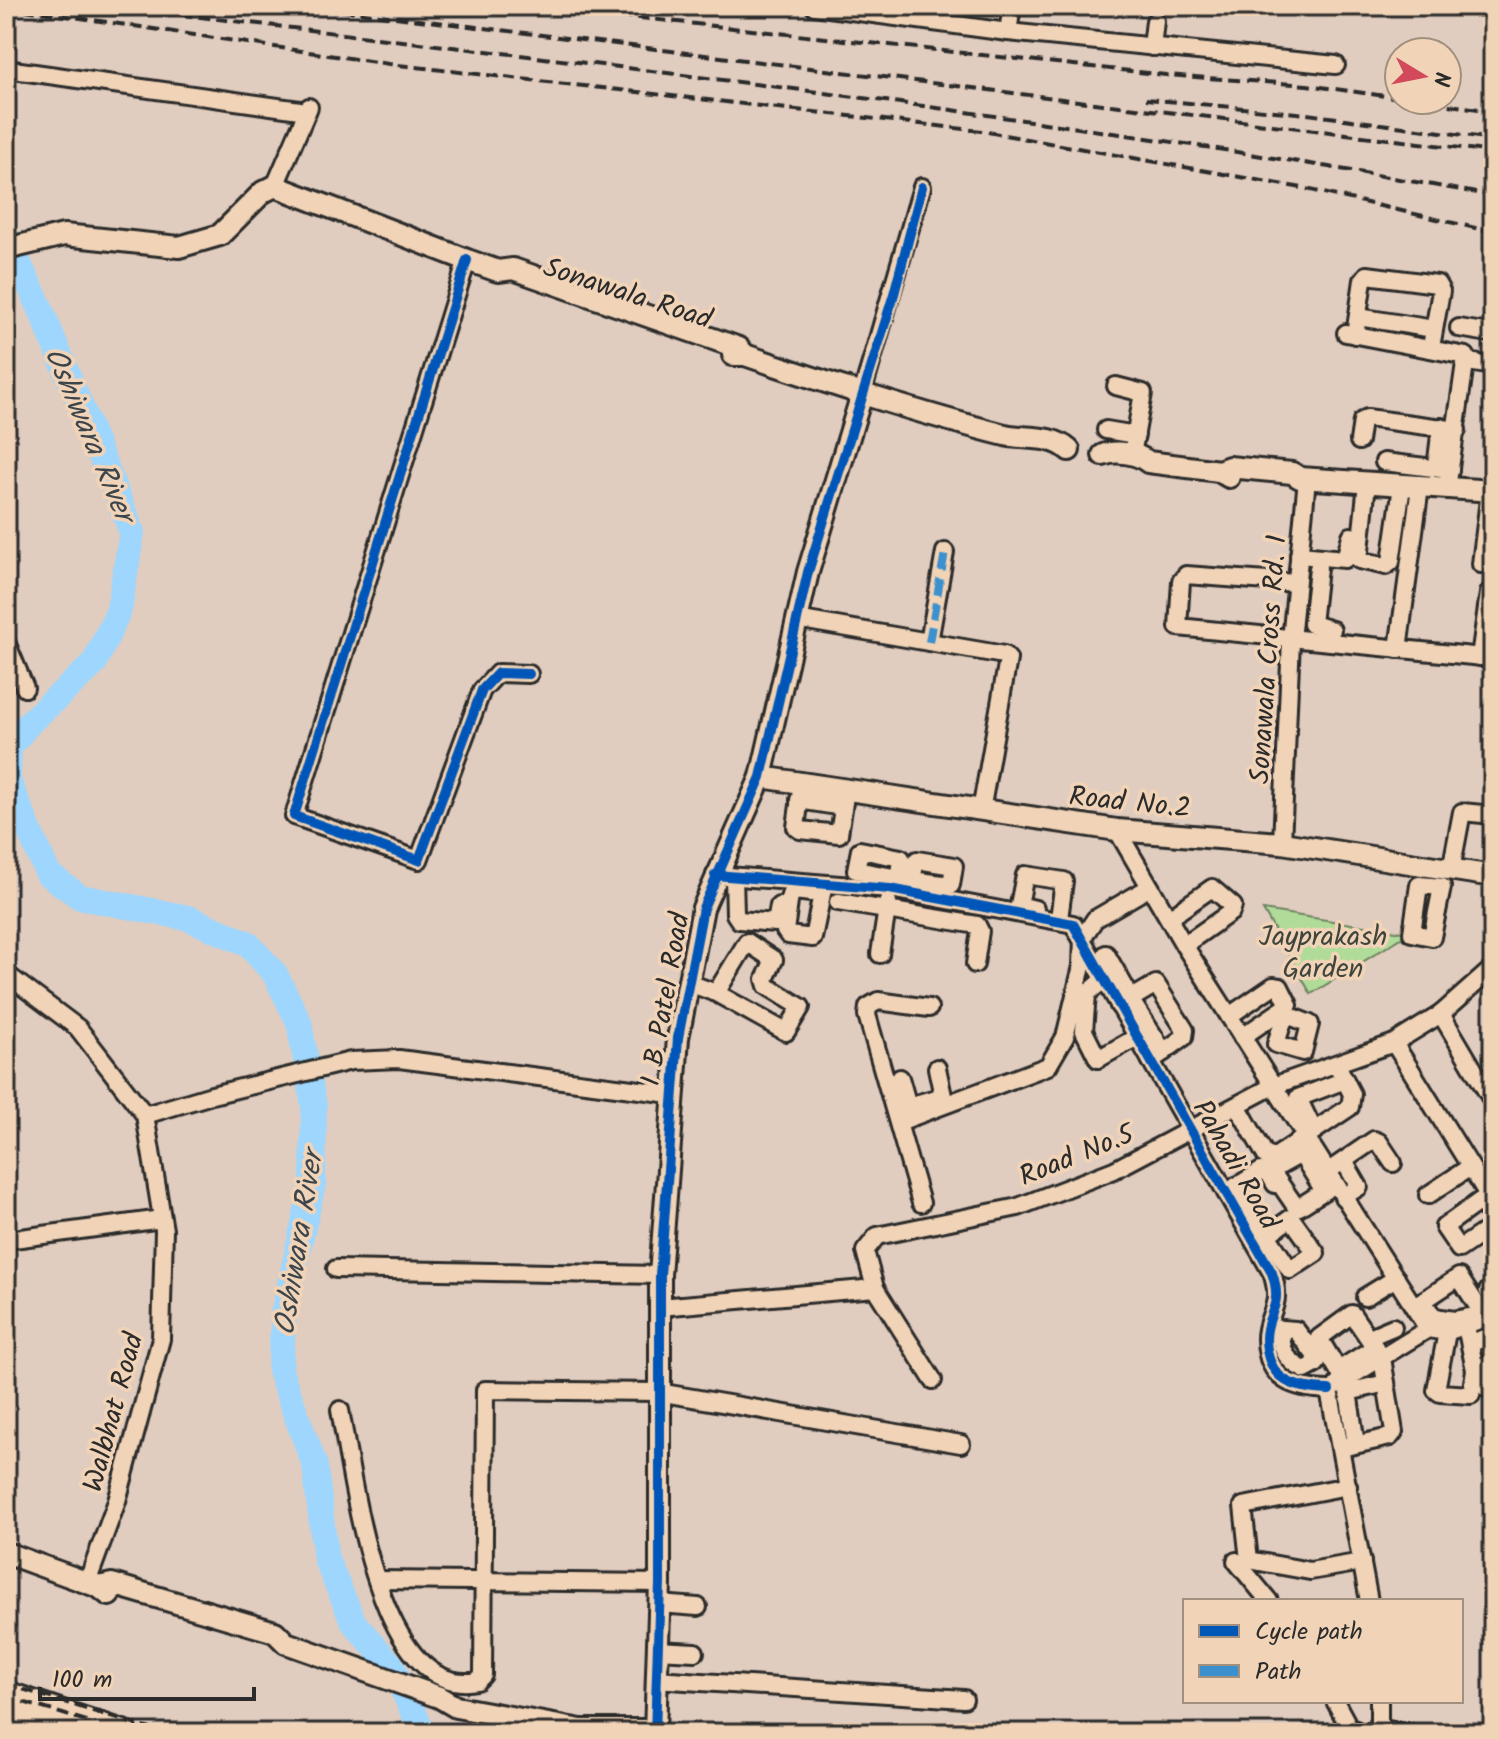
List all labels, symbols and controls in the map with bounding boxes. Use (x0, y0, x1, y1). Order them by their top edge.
north arrow (1383, 36, 1463, 116)
text: N (1422, 69, 1459, 89)
street label: Sonawala Road (537, 246, 718, 343)
water label: Oshiwara River (30, 340, 149, 535)
street label: Sonawala Cross Rd. 1 (1238, 533, 1301, 785)
street label: Road No.2 (1067, 775, 1193, 832)
street label: I B Patel Road (629, 908, 704, 1090)
park label: Jayprakash Garden (1259, 915, 1387, 992)
street label: Pahadi Road (1179, 1091, 1291, 1240)
street label: Road No.5 (1013, 1112, 1143, 1200)
water label: Oshiwara River (262, 1142, 339, 1339)
street label: Walbhat Road (72, 1327, 157, 1497)
legend (1183, 1599, 1463, 1703)
text: Cycle path (1255, 1613, 1363, 1652)
scale bar (40, 1651, 254, 1701)
text: Path (1255, 1653, 1301, 1692)
text: 100 m (52, 1661, 112, 1700)

